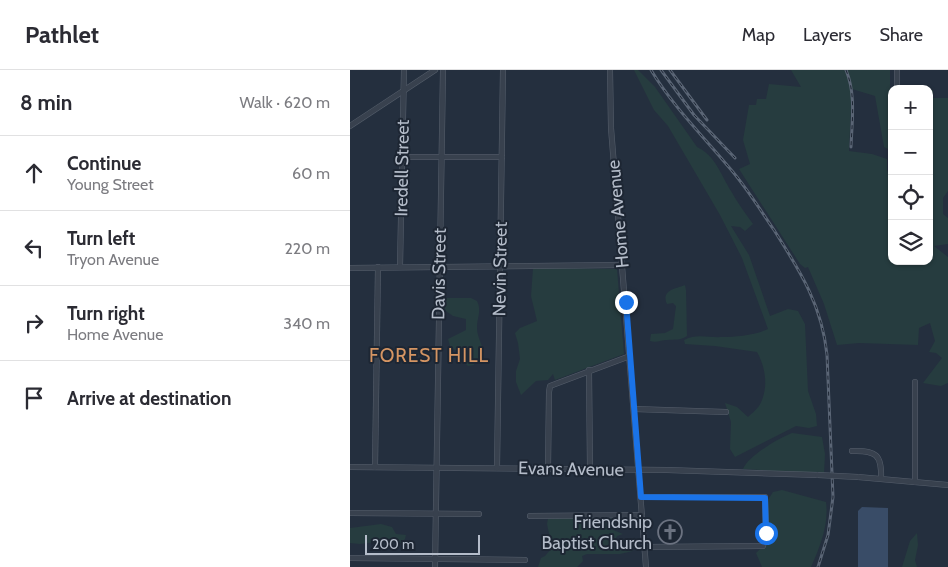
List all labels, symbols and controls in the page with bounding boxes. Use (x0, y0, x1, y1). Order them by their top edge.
text: Pathlet (25, 20, 99, 49)
text: Map (742, 24, 775, 46)
text: Layers (803, 24, 852, 46)
text: Share (880, 24, 923, 46)
map controls (888, 85, 933, 265)
button: + (888, 85, 933, 130)
text: 8 min (20, 90, 72, 115)
text: Walk · 620 m (240, 93, 330, 112)
street label: Iredell Street (390, 119, 414, 217)
button: − (888, 130, 933, 175)
text: Continue (67, 152, 141, 175)
icon: ahead (20, 159, 48, 187)
street label: Home Avenue (602, 159, 634, 269)
text: 60 m (292, 164, 330, 183)
text: Young Street (67, 175, 154, 194)
button: locate (888, 175, 933, 220)
button: layers (888, 220, 933, 265)
street label: Nevin Street (488, 222, 512, 316)
text: Turn left (67, 227, 135, 250)
street label: Davis Street (427, 228, 451, 320)
icon: left (20, 234, 48, 262)
text: 220 m (284, 239, 330, 258)
text: Tryon Avenue (67, 250, 159, 269)
route end (615, 291, 638, 314)
text: Turn right (67, 302, 145, 325)
icon: right (20, 309, 48, 337)
text: 340 m (283, 314, 330, 333)
text: Home Avenue (67, 325, 163, 344)
district label: FOREST HILL (369, 344, 489, 367)
icon: arrive (20, 384, 48, 412)
text: Arrive at destination (67, 387, 231, 410)
street label: Evans Avenue (518, 457, 624, 481)
place label: Friendship Baptist Church (542, 511, 652, 554)
church icon: Friendship Baptist Church (657, 519, 683, 545)
route start (755, 522, 778, 545)
scale bar (365, 532, 480, 555)
text: 200 m (372, 535, 414, 553)

